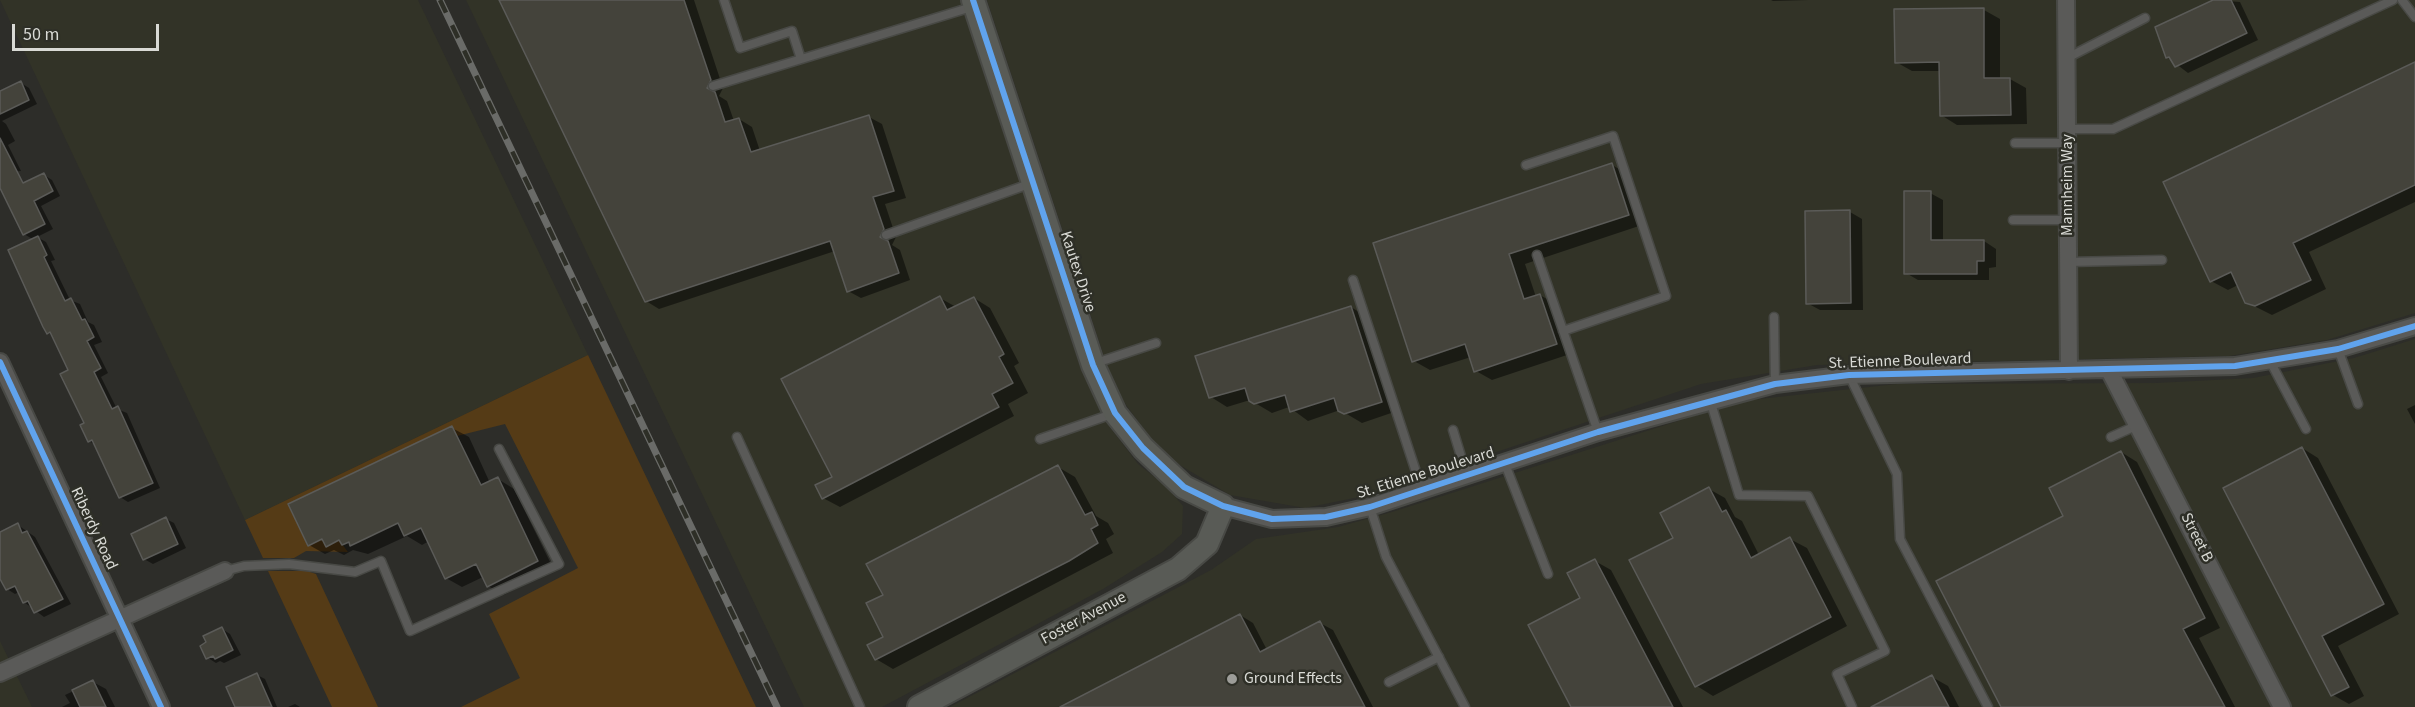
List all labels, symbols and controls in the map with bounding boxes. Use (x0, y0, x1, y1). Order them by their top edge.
scale bar (15, 12, 162, 50)
text: 50 m (23, 22, 59, 47)
street label: Mannheim Way (2058, 134, 2078, 236)
street label: Kautex Drive (1055, 229, 1099, 315)
street label: St. Etienne Boulevard (1828, 350, 1972, 374)
street label: St. Etienne Boulevard (1355, 444, 1497, 504)
street label: Riberdy Road (65, 485, 121, 573)
street label: Street B (2175, 510, 2217, 566)
street label: Foster Avenue (1038, 588, 1130, 650)
place label: Ground Effects (1244, 669, 1342, 689)
marker: Ground Effects (1225, 672, 1239, 686)

